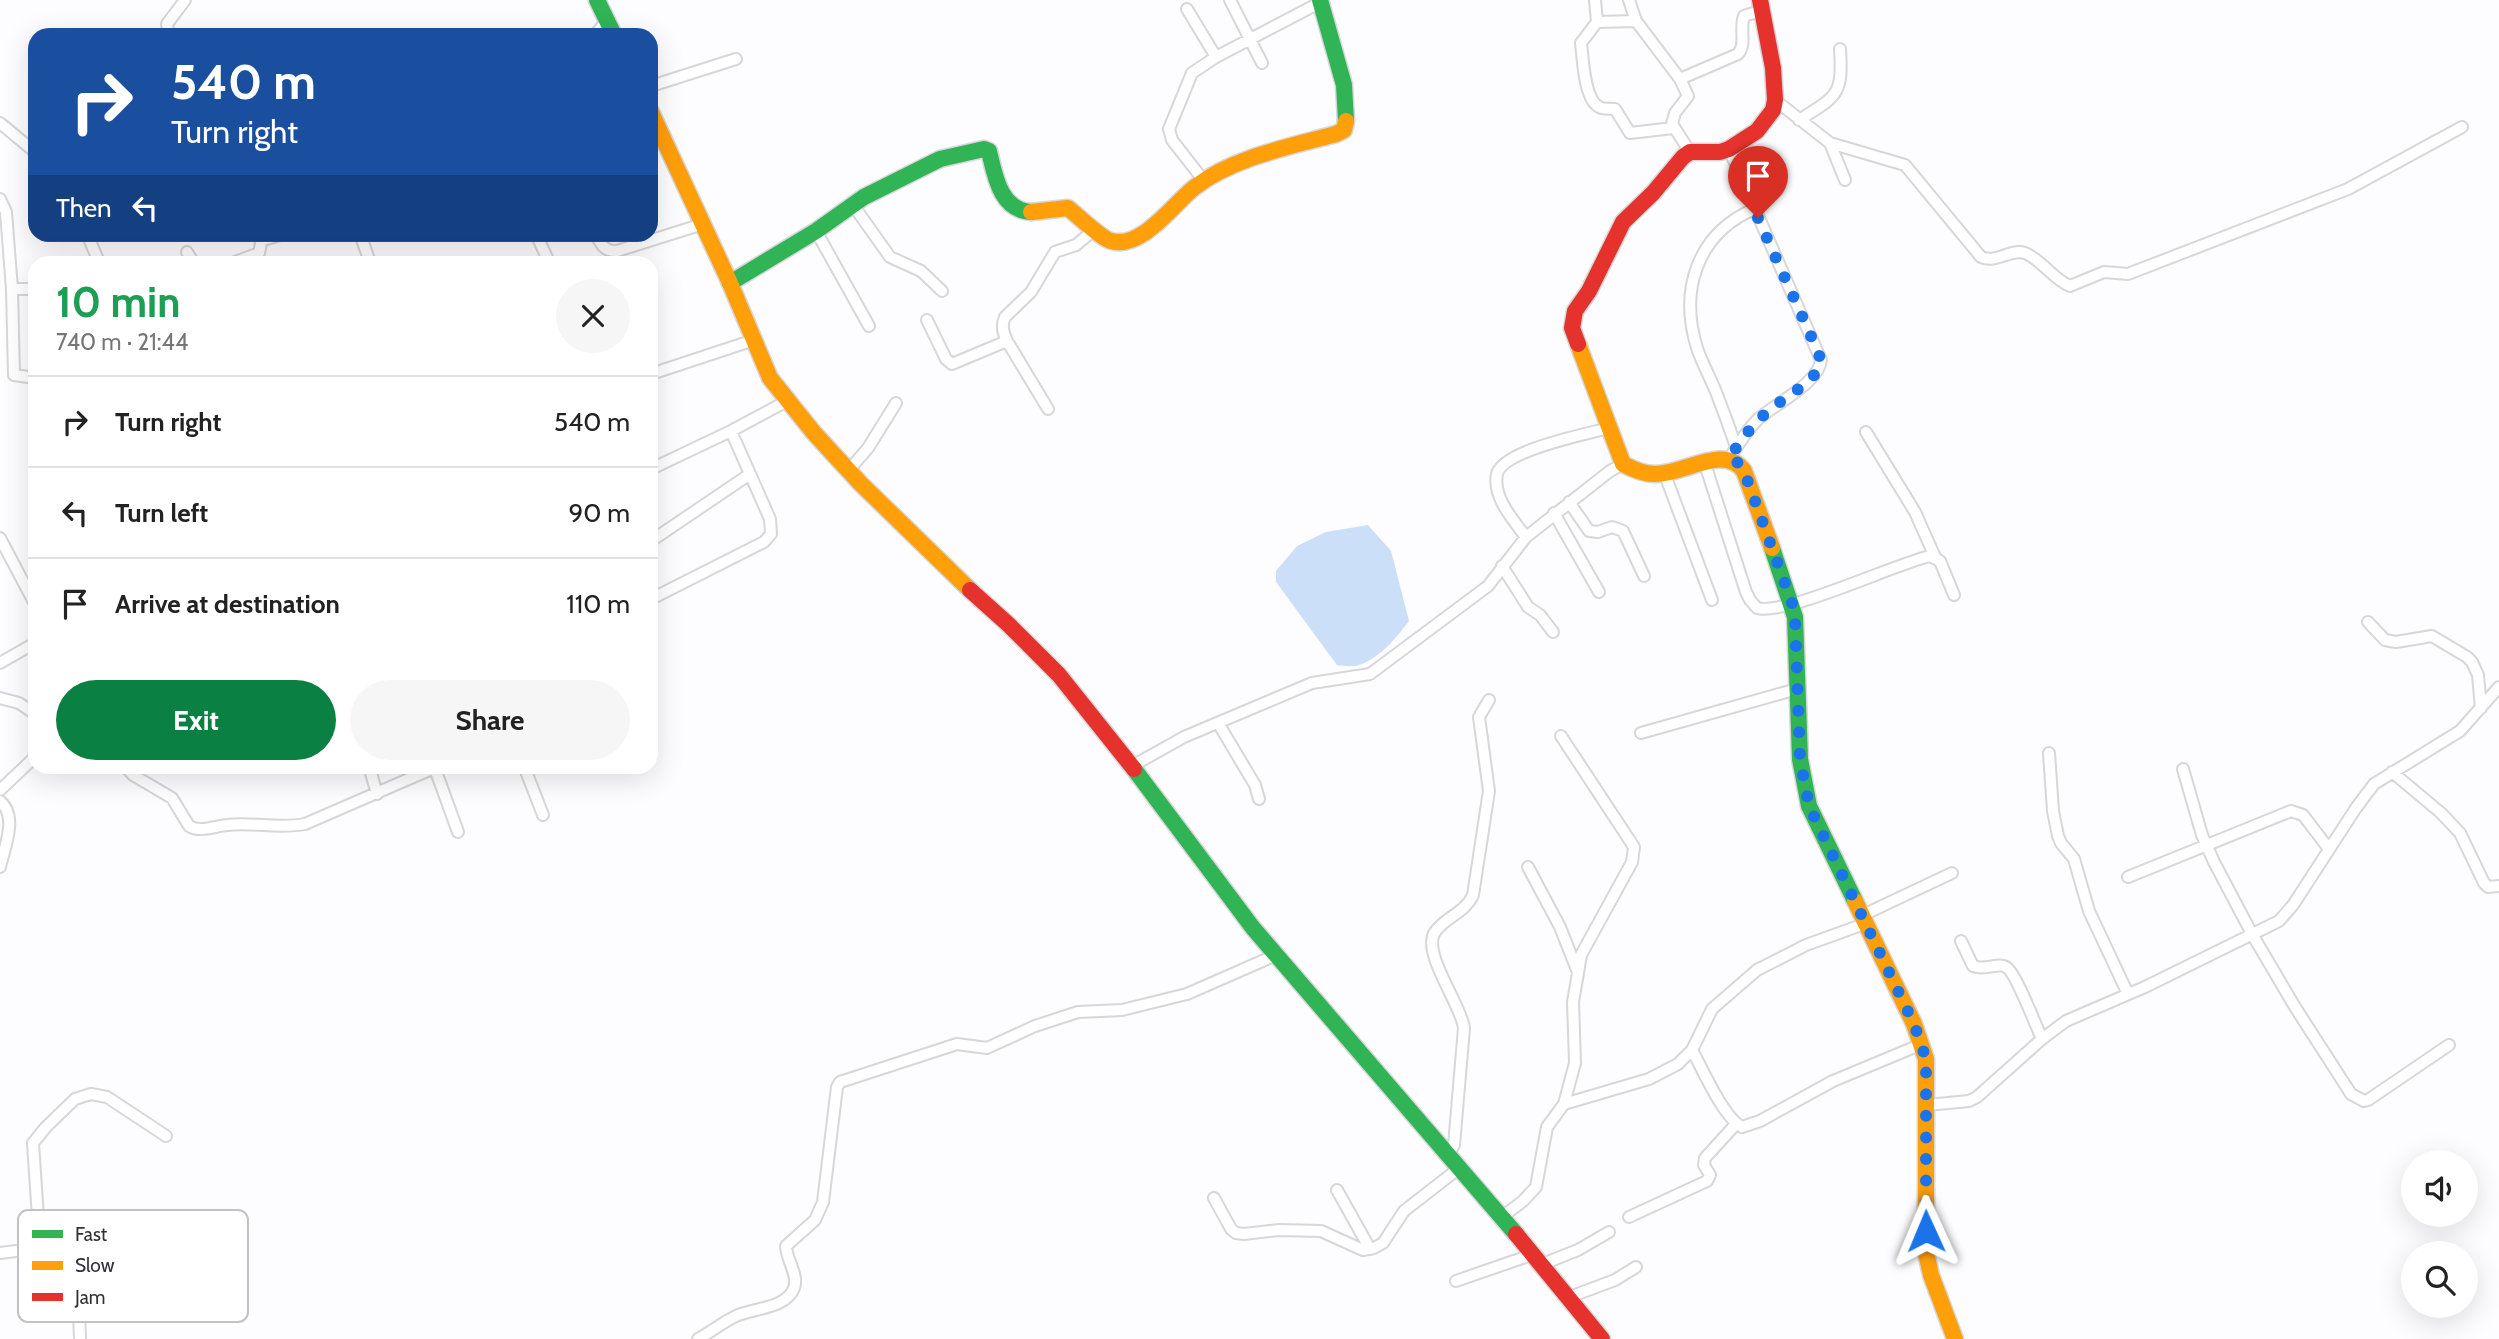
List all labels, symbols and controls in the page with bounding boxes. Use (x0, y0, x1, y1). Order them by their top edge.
text: 540 m (171, 52, 316, 111)
icon: right (56, 56, 147, 147)
text: Turn right (171, 112, 298, 151)
pin (1728, 146, 1788, 218)
icon: arrive (1739, 157, 1777, 195)
icon: left (126, 189, 164, 227)
text: Then (56, 192, 112, 224)
text: 10 min (56, 276, 180, 328)
button: close (556, 279, 630, 353)
text: 740 m · 21:44 (56, 328, 188, 356)
icon: right (56, 403, 94, 441)
text: Turn right (115, 406, 221, 438)
text: 540 m (554, 406, 630, 438)
icon: left (56, 494, 94, 532)
text: Turn left (115, 497, 208, 529)
text: 90 m (568, 497, 630, 529)
icon: arrive (56, 585, 94, 623)
text: Arrive at destination (115, 588, 340, 620)
text: 110 m (566, 588, 630, 620)
button: Exit (56, 680, 336, 760)
button: Share (350, 680, 630, 760)
map controls (2401, 1150, 2478, 1318)
button: sound (2401, 1150, 2478, 1227)
position arrow (1889, 1194, 1963, 1268)
legend (18, 1210, 248, 1322)
text: Fast (75, 1223, 108, 1246)
button: search (2401, 1241, 2478, 1318)
text: Slow (75, 1254, 115, 1277)
text: Jam (74, 1286, 105, 1309)

